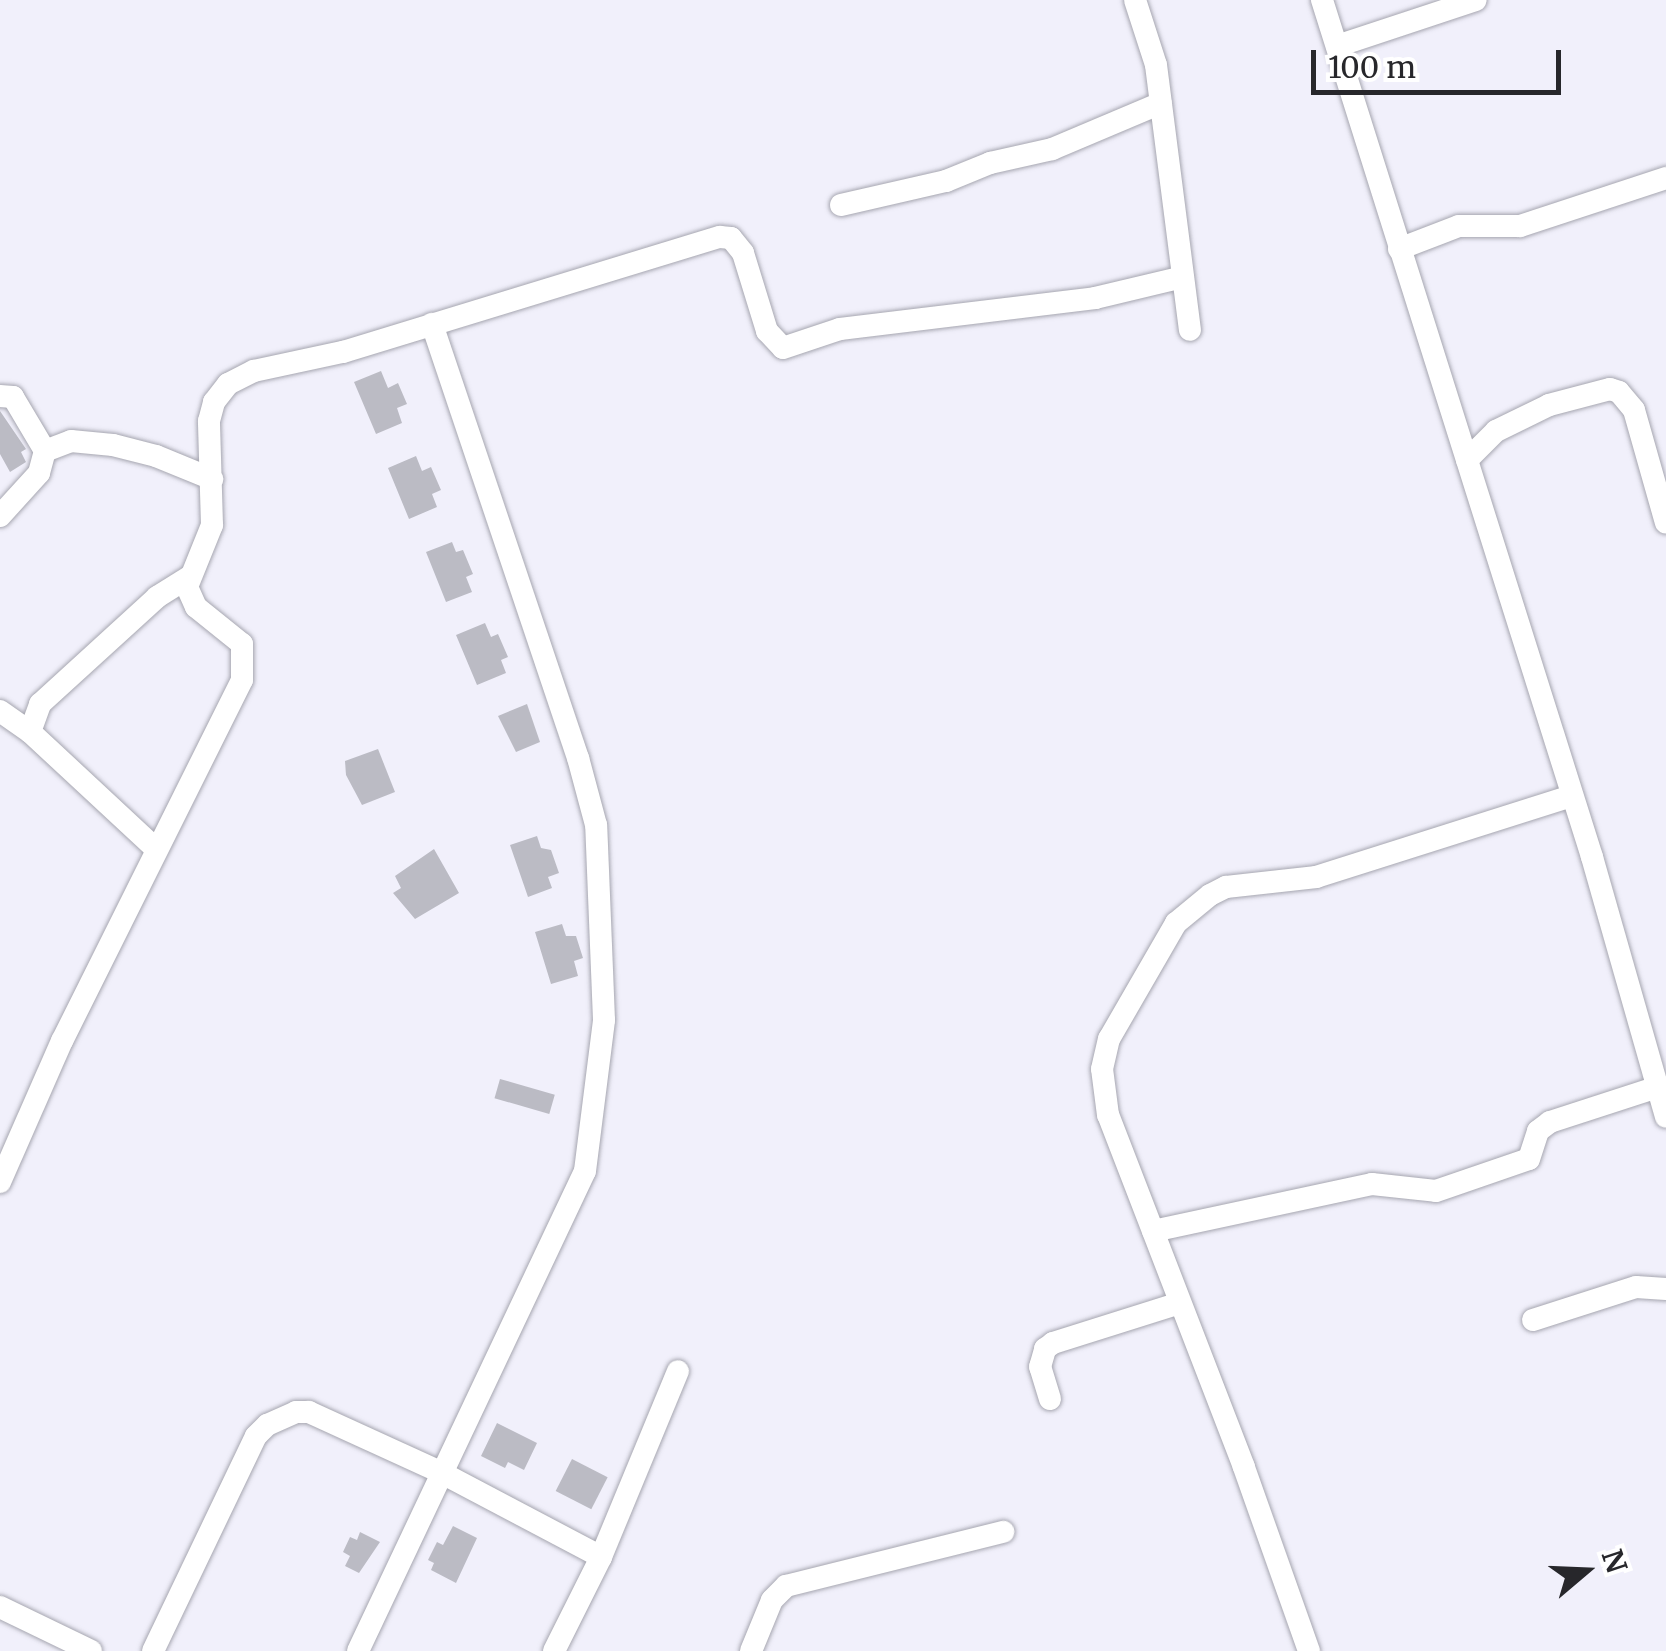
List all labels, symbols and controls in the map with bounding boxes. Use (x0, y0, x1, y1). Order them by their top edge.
scale bar (1316, 30, 1566, 92)
text: 100 m (1328, 48, 1416, 86)
north arrow (1536, 1521, 1636, 1621)
text: N (1594, 1545, 1635, 1578)

